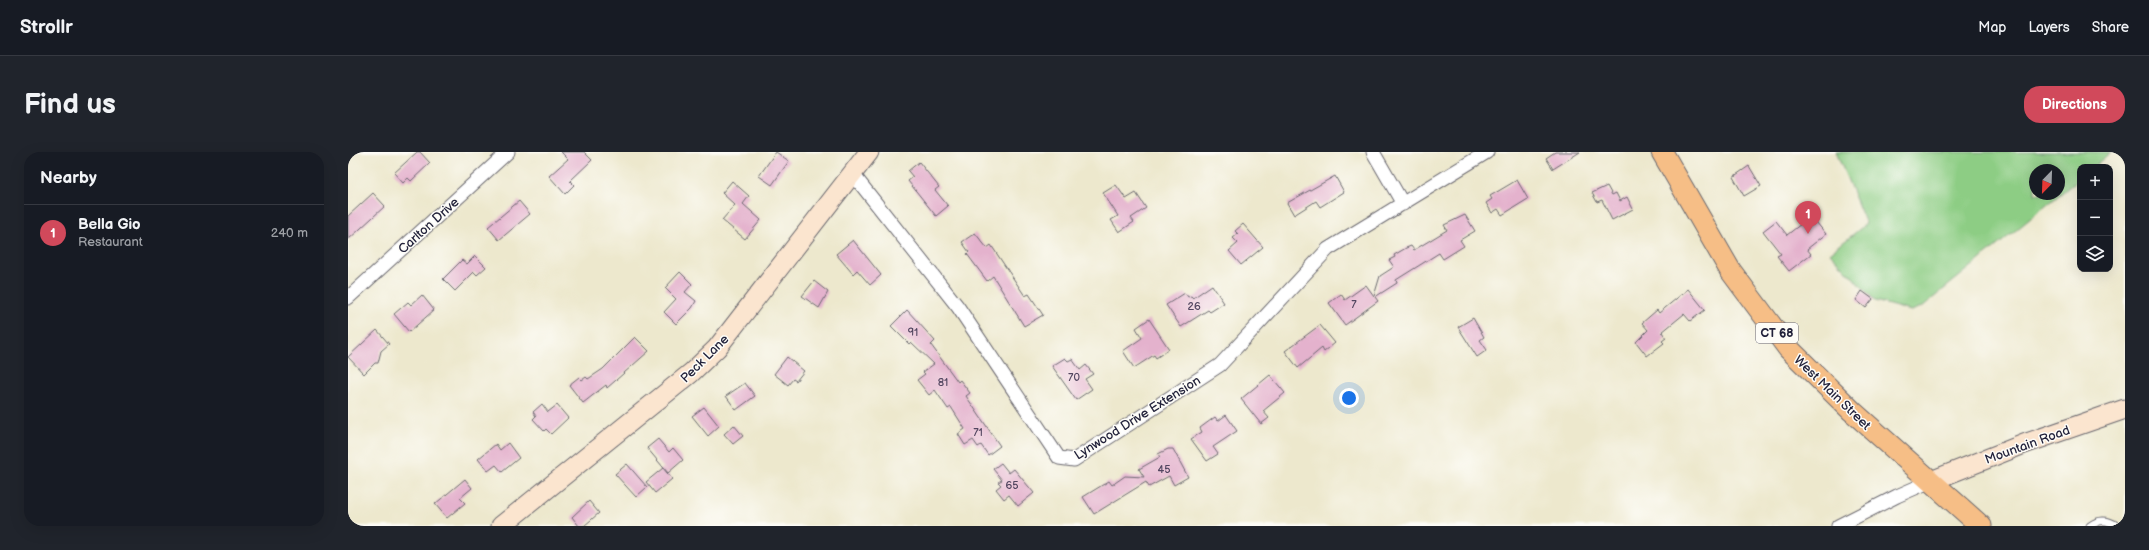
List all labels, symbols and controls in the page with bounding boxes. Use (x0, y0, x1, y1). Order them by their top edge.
text: Strollr (20, 16, 73, 39)
text: Map (1978, 19, 2006, 36)
text: Layers (2028, 19, 2070, 36)
text: Share (2092, 19, 2129, 36)
button: Directions (2024, 86, 2125, 123)
text: Find us (24, 88, 116, 121)
north arrow (2029, 164, 2065, 200)
map controls (2077, 164, 2113, 272)
button: + (2077, 164, 2113, 200)
text: Nearby (40, 168, 97, 188)
street label: Carlton Drive (395, 194, 463, 257)
button: − (2077, 200, 2113, 236)
pin: 1 (1795, 201, 1821, 234)
text: Bella Gio (78, 215, 141, 234)
text: 1 (50, 225, 56, 241)
text: 240 m (271, 225, 308, 241)
text: Restaurant (78, 234, 143, 250)
button: layers (2077, 236, 2113, 272)
house number: 7 (1351, 298, 1357, 311)
house number: 26 (1187, 300, 1201, 313)
road number: CT 68 (1756, 323, 1798, 343)
house number: 91 (908, 326, 918, 339)
street label: Peck Lane (677, 331, 732, 386)
street label: West Main Street (1791, 352, 1874, 433)
house number: 70 (1068, 371, 1080, 384)
street label: Lynwood Drive Extension (1071, 372, 1204, 463)
house number: 81 (938, 376, 948, 389)
your location (1339, 388, 1359, 408)
street label: Mountain Road (1983, 422, 2072, 468)
house number: 71 (973, 426, 983, 439)
house number: 45 (1157, 463, 1171, 476)
house number: 65 (1005, 479, 1019, 492)

